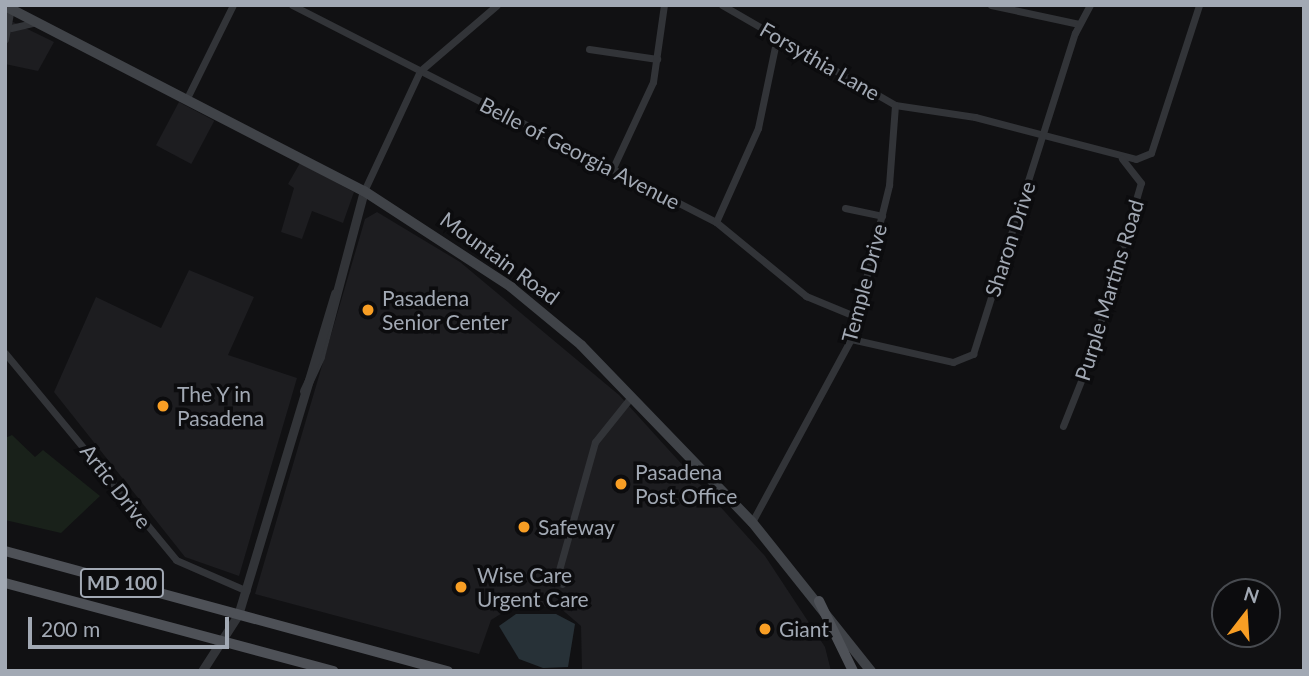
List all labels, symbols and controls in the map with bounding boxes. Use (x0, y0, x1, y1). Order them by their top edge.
street label: Forsythia Lane (756, 17, 884, 105)
street label: Belle of Georgia Avenue (475, 91, 685, 215)
street label: Sharon Drive (980, 178, 1040, 300)
street label: Purple Martins Road (1069, 196, 1149, 384)
street label: Mountain Road (436, 206, 564, 310)
street label: Temple Drive (836, 221, 892, 345)
place label: Pasadena Senior Center (382, 285, 509, 335)
marker: Pasadena Senior Center (360, 302, 376, 318)
place label: The Y in Pasadena (177, 381, 264, 431)
marker: The Y in Pasadena (155, 398, 171, 414)
street label: Artic Drive (75, 439, 157, 533)
place label: Pasadena Post Office (635, 459, 737, 509)
marker: Pasadena Post Office (613, 476, 629, 492)
place label: Safeway (538, 514, 615, 540)
marker: Safeway (516, 519, 532, 535)
place label: Wise Care Urgent Care (477, 562, 589, 612)
road number: MD 100 (78, 568, 166, 598)
marker: Wise Care Urgent Care (451, 577, 471, 597)
north arrow (1211, 578, 1281, 648)
text: N (1241, 581, 1262, 607)
scale bar (32, 602, 233, 646)
text: 200 m (41, 616, 100, 641)
place label: Giant (779, 616, 829, 642)
marker: Giant (757, 621, 773, 637)

